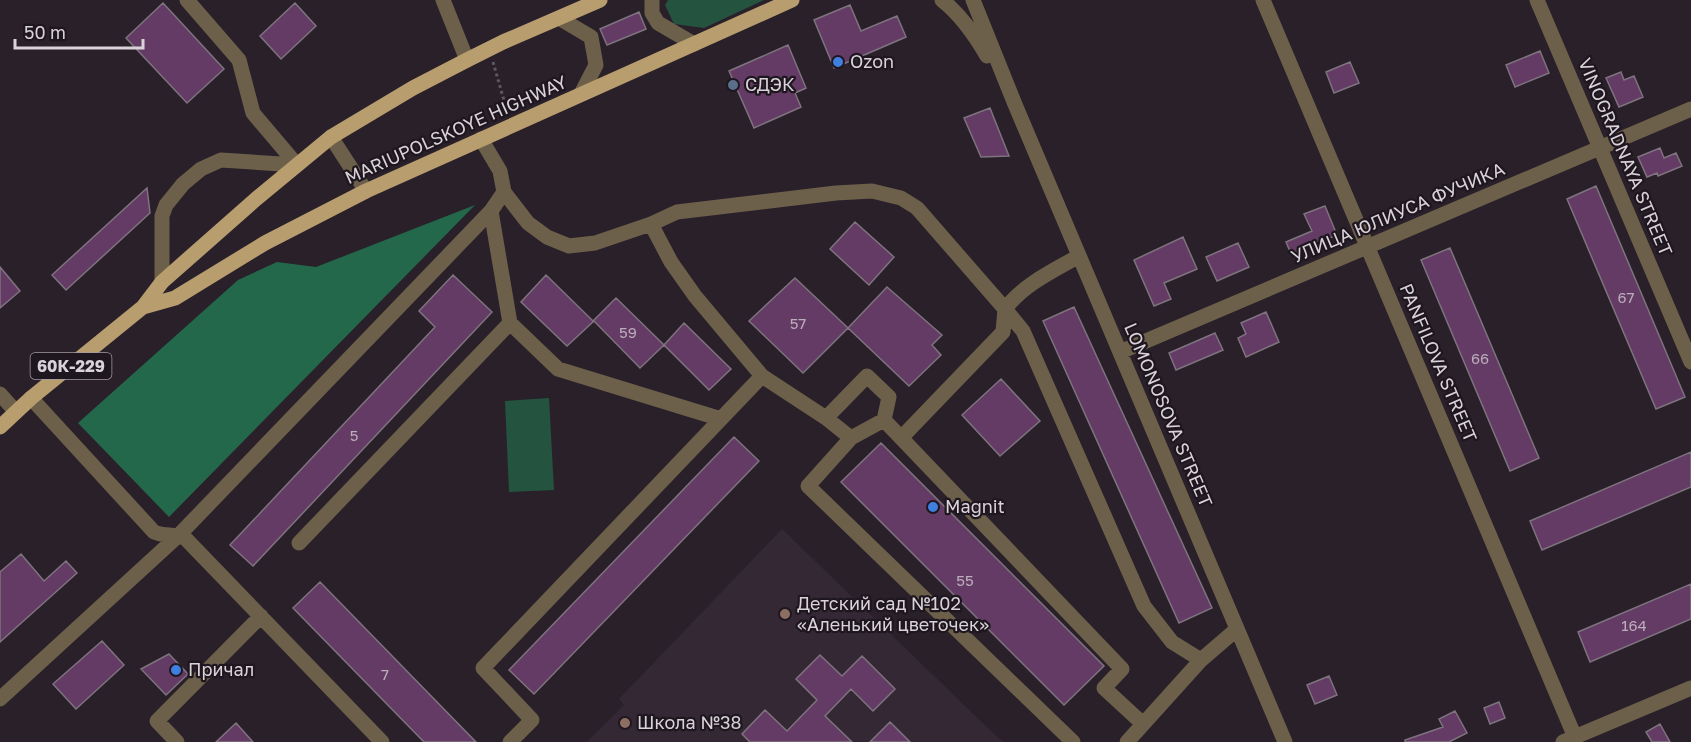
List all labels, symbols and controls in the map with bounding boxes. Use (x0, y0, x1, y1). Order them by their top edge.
scale bar (15, 12, 142, 50)
text: 50 m (24, 21, 66, 43)
place label: Ozon (850, 50, 894, 72)
street label: VINOGRADNAYA STREET (1574, 54, 1678, 259)
marker: Ozon (831, 55, 845, 69)
street label: MARIUPOLSKOYE HIGHWAY (341, 70, 570, 188)
place label: СДЭК (745, 73, 795, 95)
marker: СДЭК (726, 78, 740, 92)
street label: УЛИЦА ЮЛИУСА ФУЧИКА (1288, 157, 1508, 267)
street label: PANFILOVA STREET (1396, 280, 1482, 445)
house number: 67 (1617, 288, 1635, 306)
house number: 57 (790, 314, 806, 332)
street label: LOMONOSOVA STREET (1120, 319, 1218, 510)
house number: 59 (619, 323, 637, 341)
house number: 66 (1471, 349, 1489, 367)
road number: 60К-229 (31, 353, 112, 379)
house number: 5 (350, 426, 358, 444)
place label: Magnit (945, 495, 1005, 517)
marker: Magnit (926, 500, 940, 514)
house number: 55 (956, 571, 974, 589)
place label: Детский сад №102 «Аленький цветочек» (797, 592, 989, 635)
marker: Детский сад №102 «Аленький цветочек» (778, 607, 792, 621)
house number: 164 (1621, 616, 1647, 634)
place label: Причал (188, 658, 254, 680)
marker: Причал (169, 663, 183, 677)
house number: 7 (381, 665, 389, 683)
place label: Школа №38 (637, 711, 742, 733)
marker: Школа №38 (618, 716, 632, 730)

